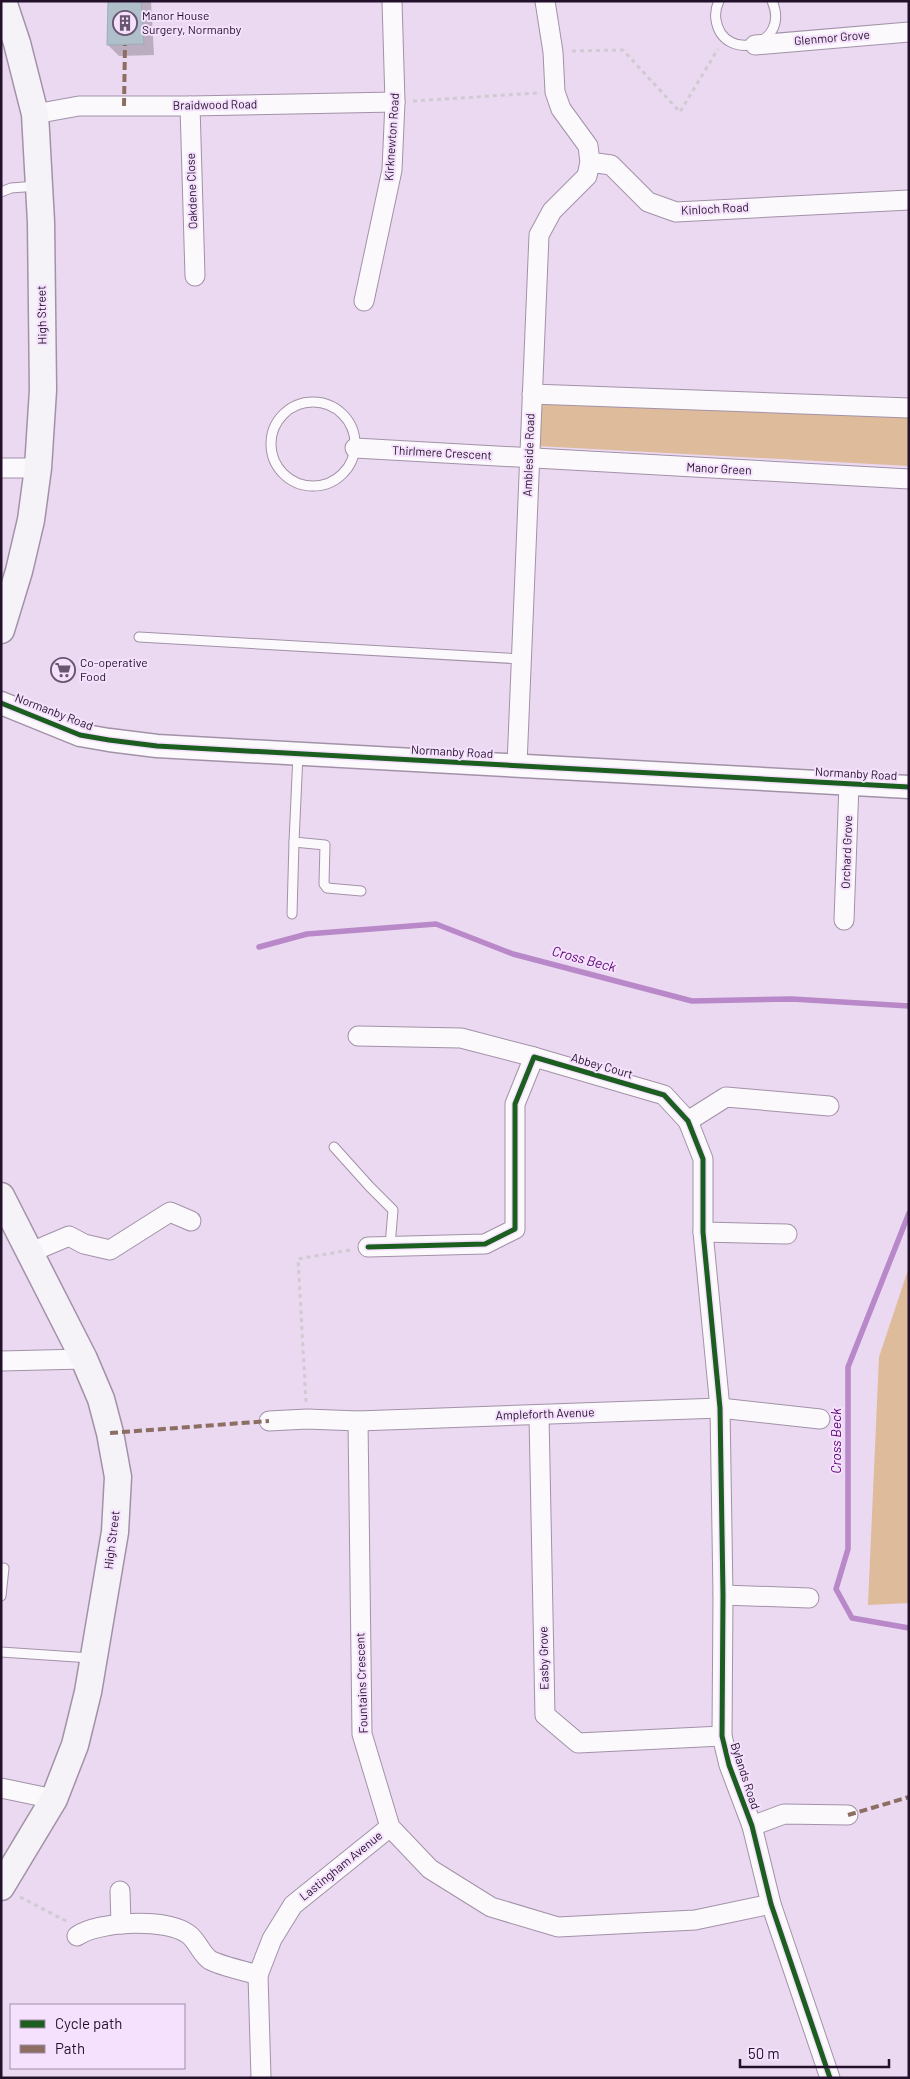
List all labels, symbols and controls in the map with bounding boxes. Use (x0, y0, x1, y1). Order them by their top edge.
place label: Manor House Surgery, Normanby (142, 8, 242, 36)
building icon: Manor House Surgery, Normanby (112, 10, 138, 36)
street label: Glenmor Grove (793, 27, 870, 47)
street label: Kirknewton Road (381, 92, 401, 181)
street label: Braidwood Road (173, 96, 257, 112)
street label: Oakdene Close (183, 153, 199, 229)
street label: Kinloch Road (681, 199, 749, 217)
street label: High Street (33, 285, 49, 345)
street label: Ambleside Road (520, 413, 536, 497)
street label: Thirlmere Crescent (392, 442, 492, 462)
street label: Manor Green (686, 459, 752, 477)
place label: Co-operative Food (80, 655, 148, 683)
supermarket icon: Co-operative Food (50, 657, 76, 683)
street label: Normanby Road (13, 690, 95, 732)
street label: Normanby Road (411, 742, 494, 760)
street label: Normanby Road (815, 764, 898, 782)
street label: Orchard Grove (838, 815, 854, 889)
water label: Cross Beck (550, 942, 618, 975)
street label: Abbey Court (570, 1050, 635, 1081)
street label: Ampleforth Avenue (495, 1404, 595, 1422)
water label: Cross Beck (827, 1408, 844, 1474)
street label: High Street (100, 1510, 122, 1570)
street label: Easby Grove (535, 1626, 551, 1690)
street label: Fountains Crescent (352, 1632, 370, 1734)
street label: Bylands Road (729, 1740, 763, 1811)
street label: Lastingham Avenue (296, 1828, 384, 1903)
legend (10, 2004, 185, 2069)
text: Cycle path (55, 2014, 122, 2032)
scale bar (740, 2036, 889, 2068)
text: Path (55, 2039, 85, 2057)
text: 50 m (748, 2044, 780, 2062)

